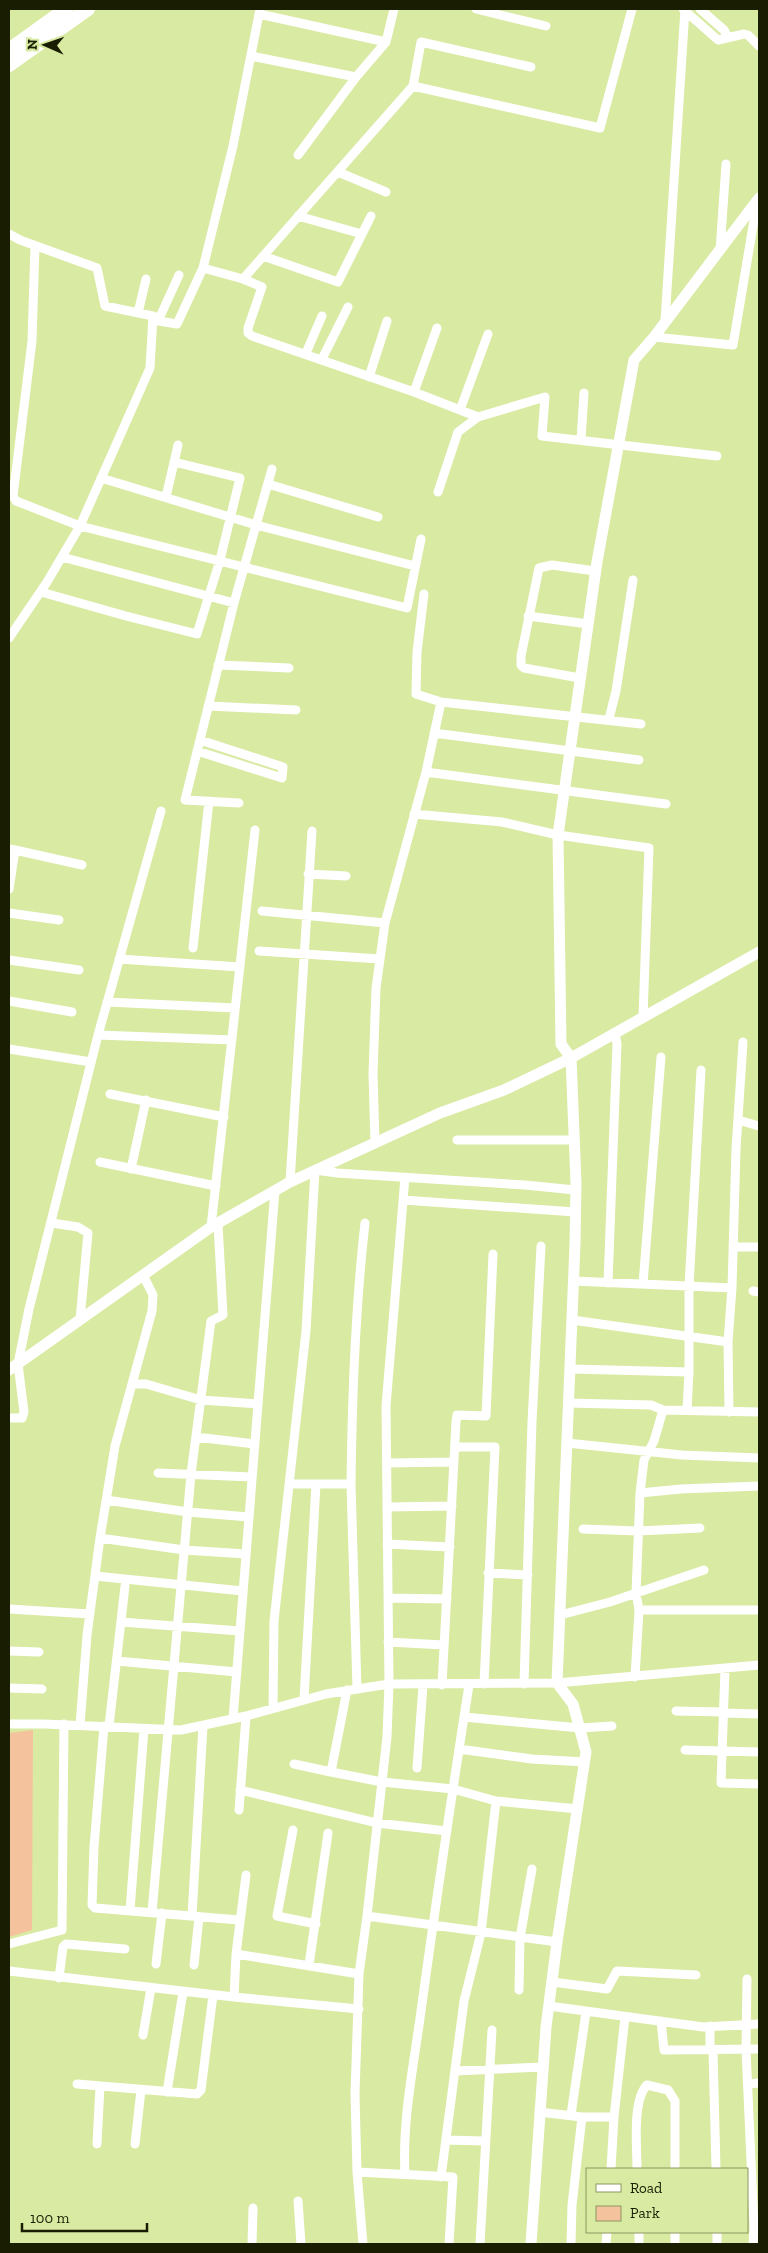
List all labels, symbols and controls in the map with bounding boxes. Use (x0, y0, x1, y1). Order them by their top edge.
north arrow (20, 20, 70, 70)
text: N (24, 39, 41, 50)
legend (586, 2168, 748, 2233)
text: Road (630, 2179, 663, 2197)
scale bar (22, 2200, 148, 2232)
text: Park (630, 2204, 660, 2222)
text: 100 m (30, 2209, 69, 2227)

